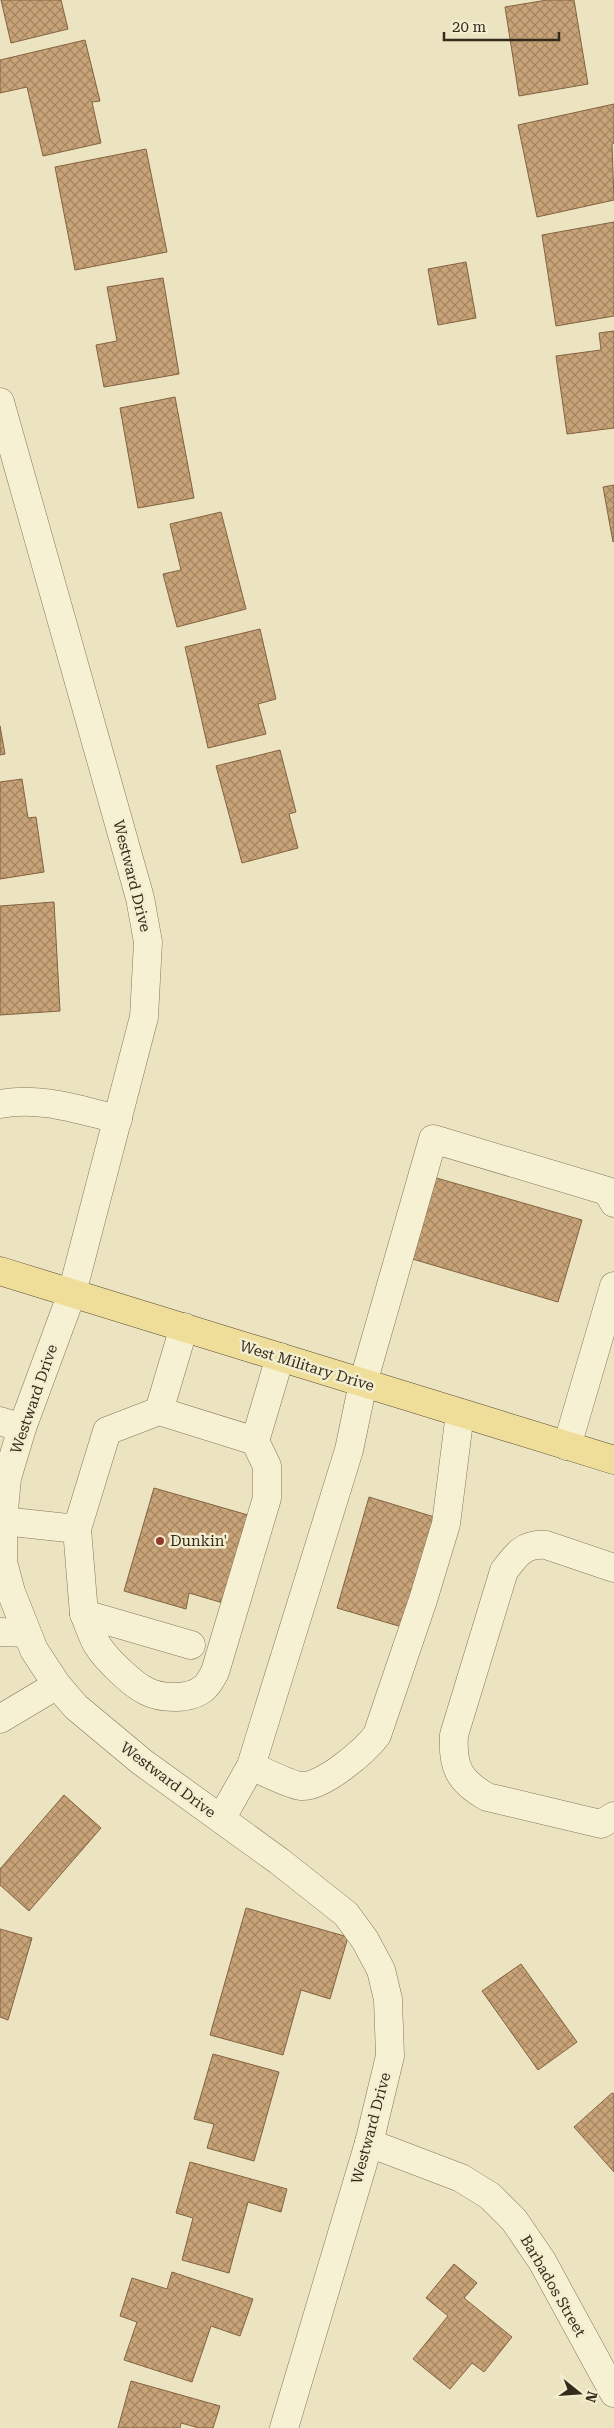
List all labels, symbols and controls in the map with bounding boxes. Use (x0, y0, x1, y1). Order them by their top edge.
scale bar (444, 10, 559, 42)
text: 20 m (452, 18, 487, 36)
street label: Westward Drive (109, 818, 155, 934)
street label: West Military Drive (238, 1337, 376, 1395)
street label: Westward Drive (7, 1342, 61, 1456)
place label: Dunkin' (170, 1532, 227, 1550)
marker: Dunkin' (154, 1535, 166, 1547)
street label: Westward Drive (117, 1738, 219, 1822)
street label: Westward Drive (347, 2070, 395, 2186)
street label: Barbados Street (517, 2232, 590, 2340)
north arrow (554, 2368, 604, 2418)
text: N (582, 2389, 601, 2405)

